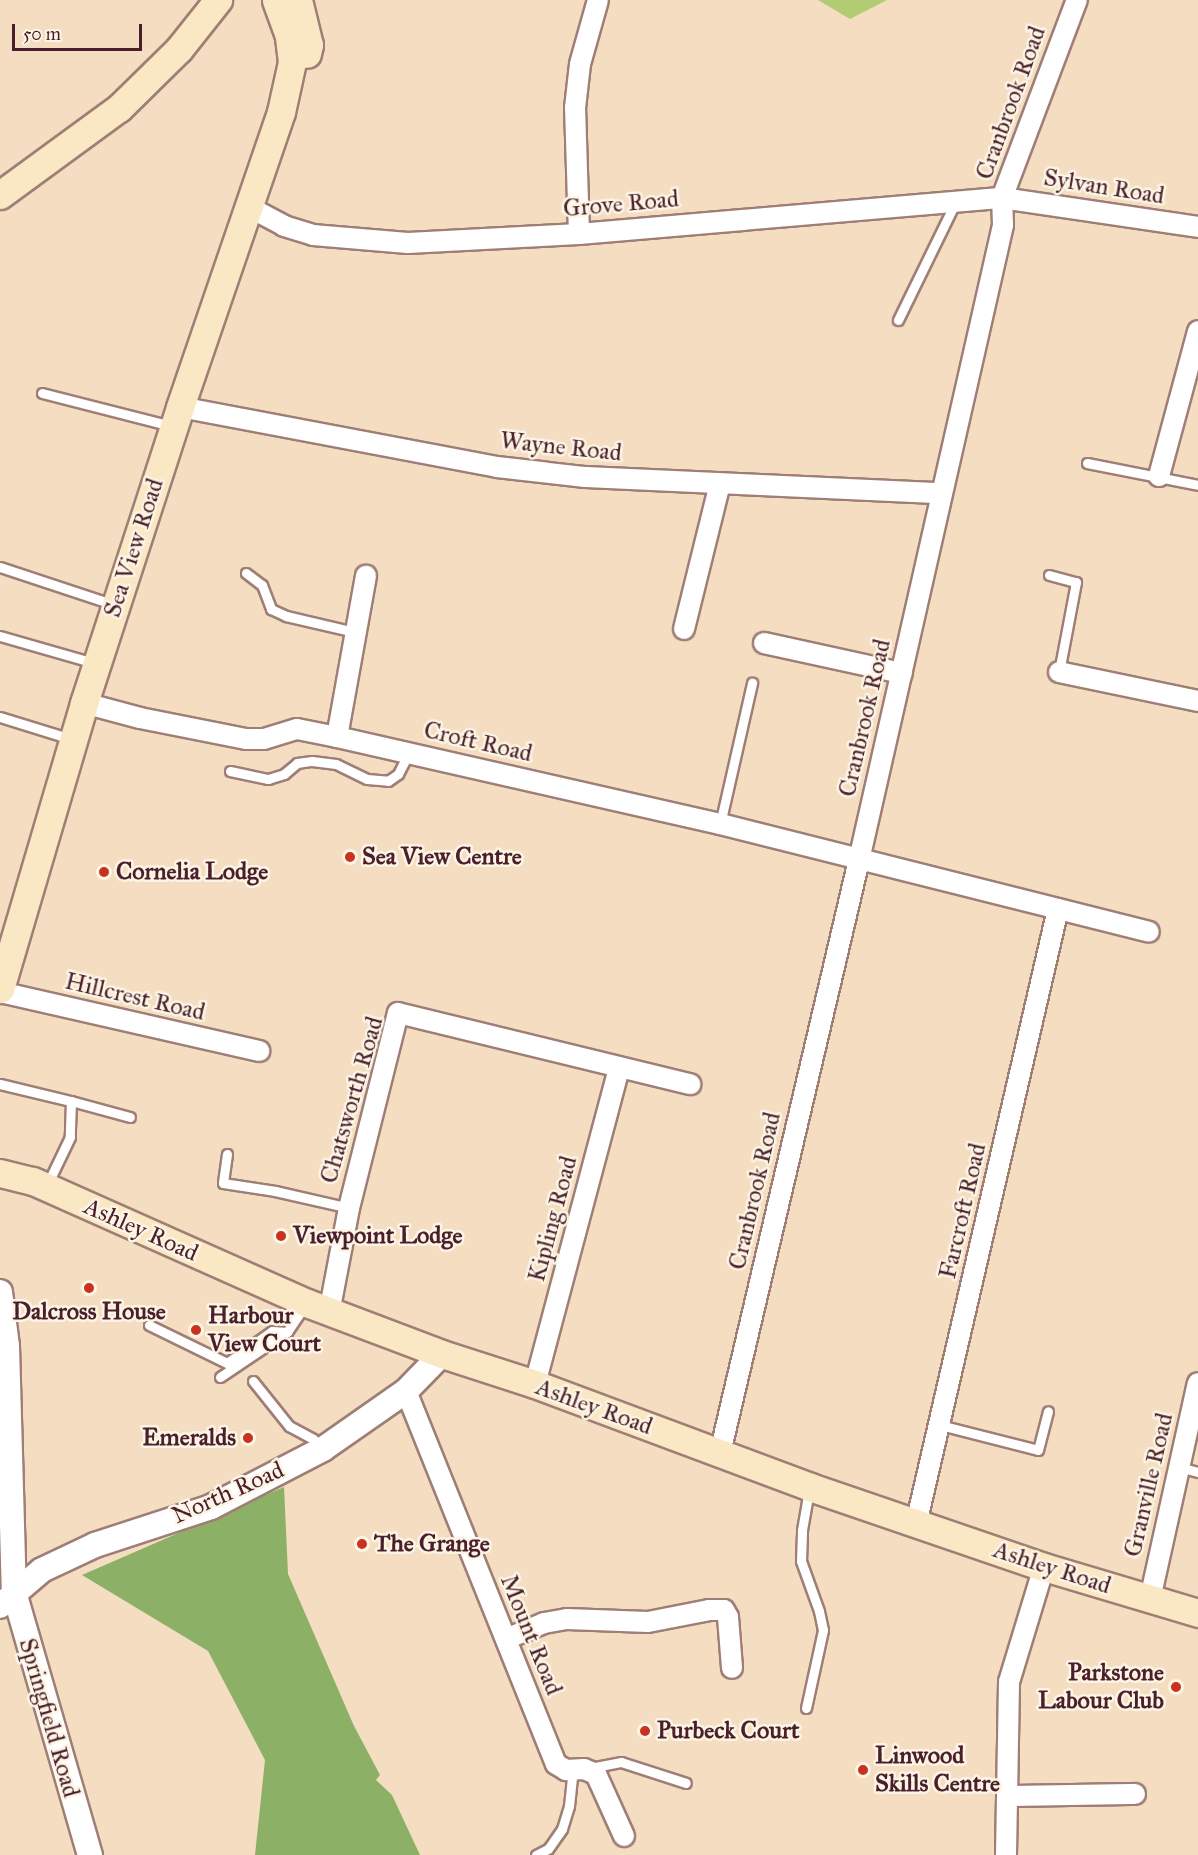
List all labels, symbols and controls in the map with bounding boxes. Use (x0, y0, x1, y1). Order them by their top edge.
scale bar (15, 12, 146, 50)
text: 50 m (23, 23, 61, 45)
street label: Cranbrook Road (970, 23, 1052, 183)
street label: Sylvan Road (1042, 163, 1166, 211)
street label: Grove Road (562, 185, 680, 223)
street label: Wayne Road (499, 426, 623, 468)
street label: Sea View Road (98, 475, 170, 621)
street label: Cranbrook Road (833, 636, 897, 800)
street label: Croft Road (421, 716, 535, 768)
place label: Sea View Centre (362, 843, 522, 871)
marker: Sea View Centre (343, 850, 357, 864)
place label: Cornelia Lodge (116, 858, 268, 886)
marker: Cornelia Lodge (97, 865, 111, 879)
street label: Hillcrest Road (62, 967, 208, 1027)
street label: Chatsworth Road (314, 1013, 390, 1187)
street label: Cranbrook Road (723, 1109, 787, 1273)
street label: Farcroft Road (933, 1140, 993, 1282)
street label: Kipling Road (522, 1153, 584, 1285)
street label: Ashley Road (79, 1192, 203, 1268)
place label: Viewpoint Lodge (293, 1222, 463, 1250)
marker: Viewpoint Lodge (274, 1229, 288, 1243)
marker: Dalcross House (82, 1281, 96, 1295)
place label: Dalcross House (12, 1298, 166, 1326)
place label: Harbour View Court (208, 1302, 321, 1358)
marker: Harbour View Court (189, 1323, 203, 1337)
street label: Ashley Road (532, 1373, 656, 1441)
street label: Granville Road (1118, 1410, 1180, 1560)
place label: Emeralds (142, 1424, 236, 1452)
marker: Emeralds (241, 1431, 255, 1445)
street label: North Road (168, 1456, 288, 1530)
place label: The Grange (374, 1530, 490, 1558)
street label: Ashley Road (990, 1535, 1114, 1601)
marker: The Grange (355, 1537, 369, 1551)
street label: Mount Road (494, 1571, 568, 1699)
street label: Springfield Road (13, 1635, 85, 1801)
place label: Parkstone Labour Club (1038, 1659, 1164, 1715)
marker: Parkstone Labour Club (1169, 1680, 1183, 1694)
place label: Purbeck Court (657, 1717, 800, 1745)
marker: Purbeck Court (638, 1724, 652, 1738)
place label: Linwood Skills Centre (875, 1742, 1000, 1798)
marker: Linwood Skills Centre (856, 1763, 870, 1777)

